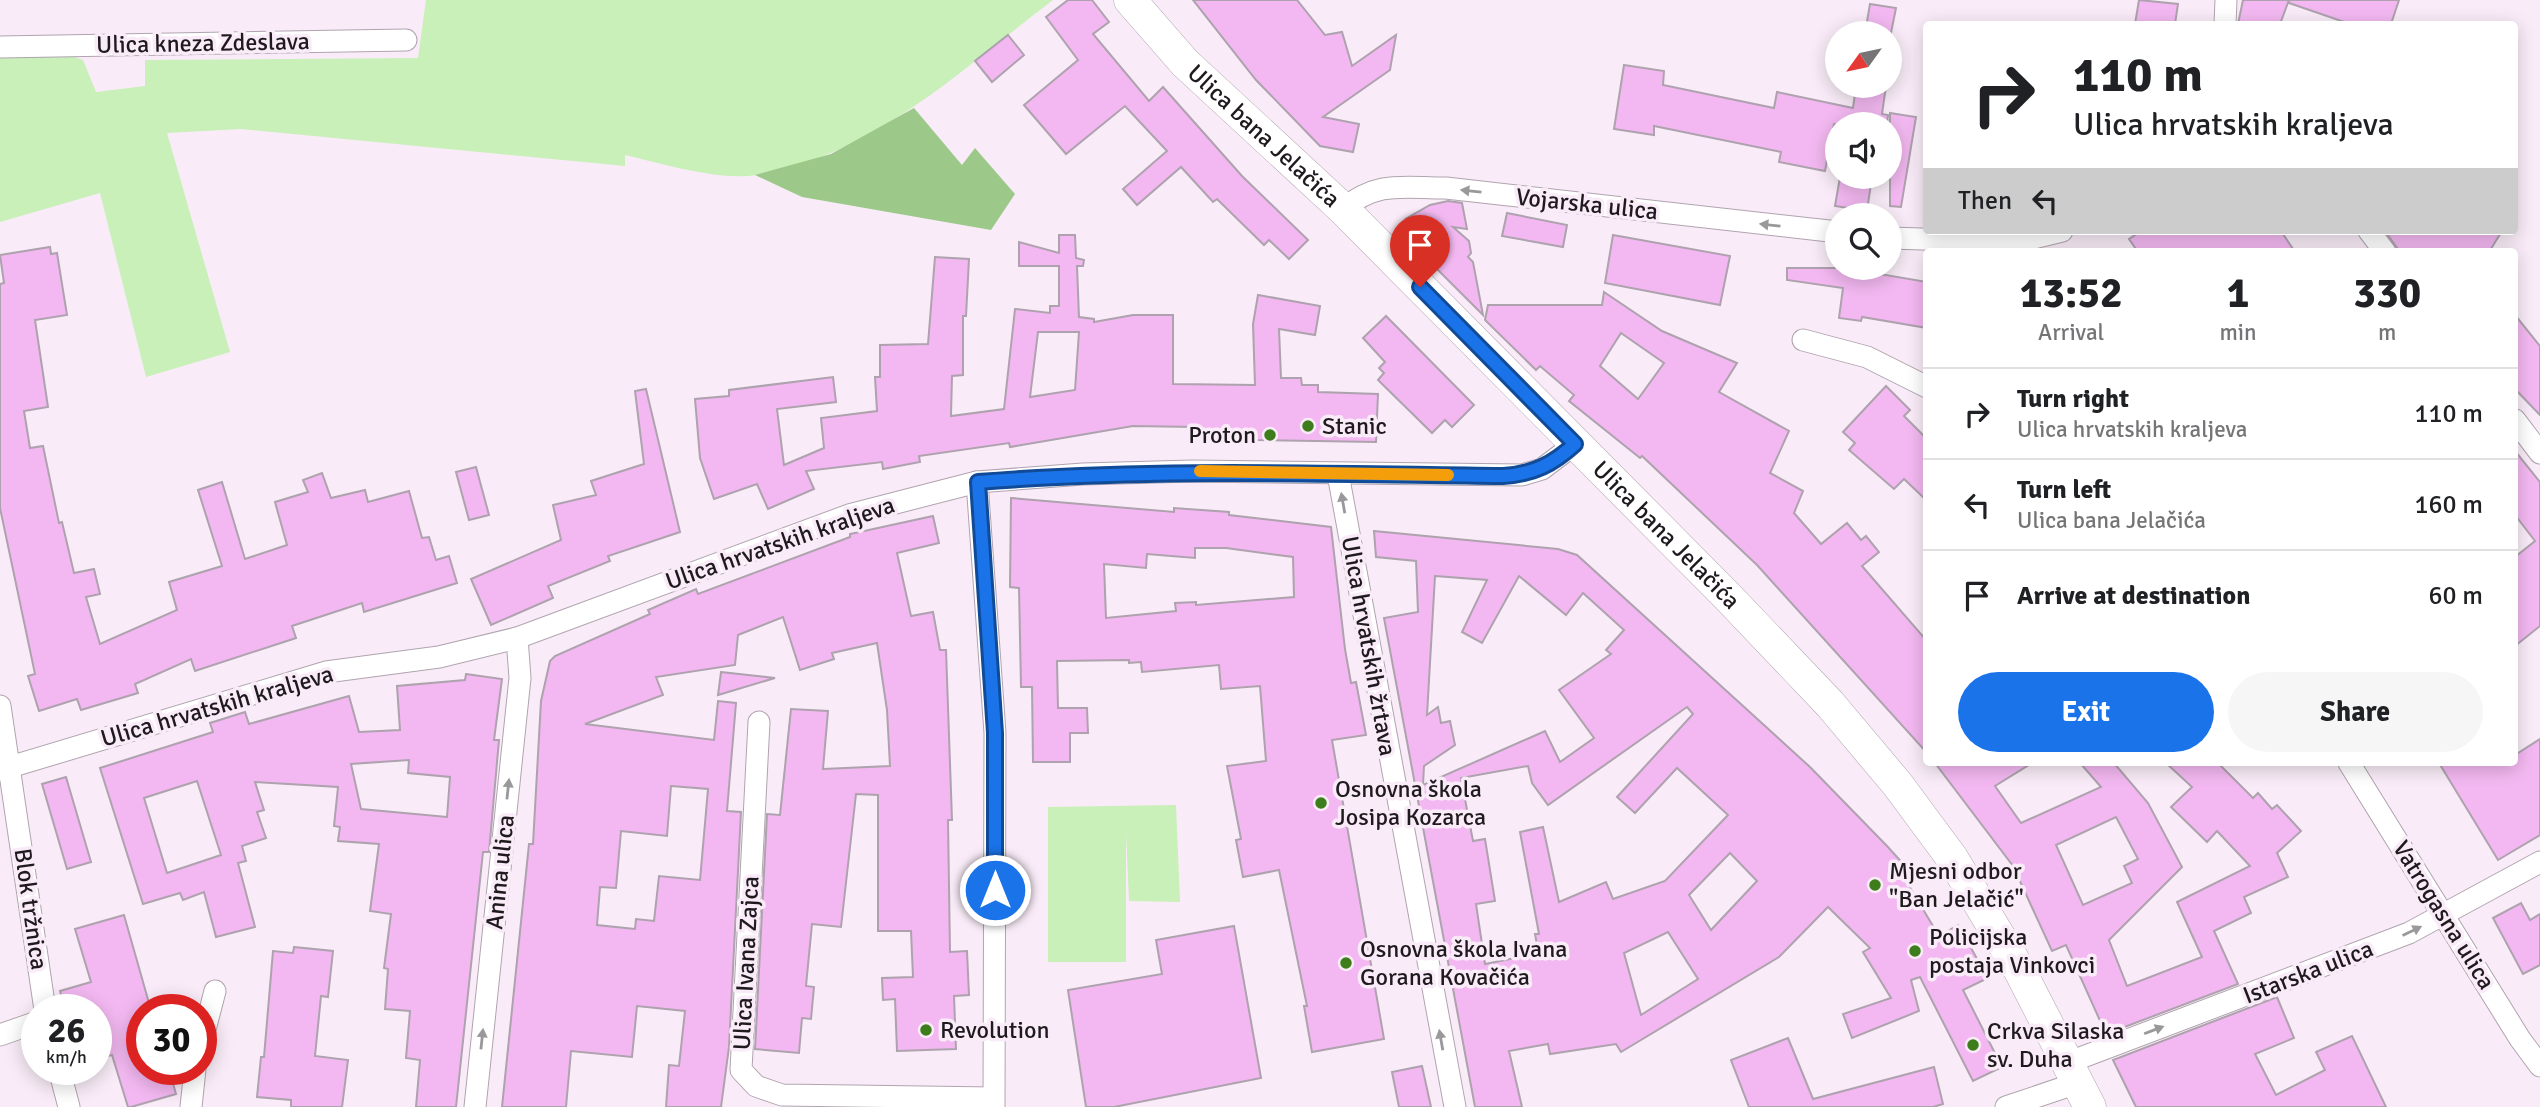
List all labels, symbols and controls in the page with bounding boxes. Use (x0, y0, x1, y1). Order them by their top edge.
north arrow (1825, 21, 1902, 98)
map controls (1825, 21, 1902, 280)
street label: Ulica kneza Zdeslava (96, 26, 310, 60)
text: 110 m (2073, 45, 2203, 105)
icon: right (1958, 49, 2049, 140)
street label: Ulica bana Jelačića (1181, 58, 1346, 214)
text: Ulica hrvatskih kraljeva (2073, 105, 2394, 144)
button: sound (1825, 112, 1902, 189)
street label: Vojarska ulica (1514, 182, 1660, 226)
icon: left (2026, 182, 2064, 220)
one-way arrow (1459, 185, 1481, 196)
text: Then (1958, 185, 2012, 217)
button: search (1825, 203, 1902, 280)
pin (1390, 215, 1450, 287)
one-way arrow (1759, 219, 1781, 230)
icon: arrive (1401, 226, 1439, 264)
text: 13:52 (2020, 268, 2123, 319)
text: 1 (2227, 268, 2249, 319)
text: 330 (2353, 268, 2421, 319)
text: Arrival (2038, 318, 2104, 347)
text: min (2219, 318, 2257, 347)
text: m (2378, 318, 2396, 347)
text: Turn right (2017, 383, 2129, 415)
icon: right (1958, 395, 1996, 433)
text: 110 m (2414, 398, 2483, 430)
place label: Stanic (1322, 411, 1387, 441)
text: Ulica hrvatskih kraljeva (2017, 415, 2248, 444)
marker: Stanic (1300, 418, 1316, 434)
place label: Proton (1188, 420, 1256, 450)
marker: Proton (1262, 427, 1278, 443)
street label: Ulica bana Jelačića (1586, 454, 1747, 615)
text: Turn left (2017, 474, 2111, 506)
icon: left (1958, 486, 1996, 524)
text: 160 m (2414, 489, 2483, 521)
street label: Ulica hrvatskih kraljeva (661, 490, 899, 596)
one-way arrow (1338, 492, 1349, 514)
text: Ulica bana Jelačića (2017, 506, 2206, 535)
street label: Ulica hrvatskih žrtava (1335, 534, 1403, 758)
icon: arrive (1958, 577, 1996, 615)
text: Arrive at destination (2017, 580, 2250, 612)
text: 60 m (2428, 580, 2483, 612)
street label: Ulica hrvatskih kraljeva (97, 658, 337, 754)
button: Exit (1958, 672, 2214, 752)
button: Share (2228, 672, 2483, 752)
place label: Osnovna škola Josipa Kozarca (1335, 774, 1486, 832)
one-way arrow (503, 777, 514, 799)
marker: Osnovna škola Josipa Kozarca (1313, 795, 1329, 811)
street label: Anina ulica (479, 813, 521, 931)
street label: Vatrogasna ulica (2386, 835, 2502, 995)
street label: Blok tržnica (8, 846, 54, 972)
position arrow (958, 853, 1032, 927)
place label: Mjesni odbor "Ban Jelačić" (1889, 856, 2024, 914)
street label: Ulica Ivana Zajca (726, 875, 766, 1051)
marker: Mjesni odbor "Ban Jelačić" (1867, 877, 1883, 893)
place label: Policijska postaja Vinkovci (1929, 922, 2095, 980)
one-way arrow (2402, 925, 2422, 936)
street label: Istarska ulica (2239, 933, 2377, 1011)
place label: Osnovna škola Ivana Gorana Kovačića (1360, 934, 1568, 992)
marker: Policijska postaja Vinkovci (1907, 943, 1923, 959)
marker: Osnovna škola Ivana Gorana Kovačića (1338, 955, 1354, 971)
speed limit sign: 30 (126, 994, 217, 1085)
text: 26 (48, 1009, 85, 1052)
place label: Revolution (940, 1015, 1049, 1045)
place label: Crkva Silaska sv. Duha (1987, 1016, 2125, 1074)
marker: Revolution (918, 1022, 934, 1038)
one-way arrow (2144, 1025, 2165, 1036)
one-way arrow (477, 1028, 488, 1050)
one-way arrow (1436, 1029, 1447, 1051)
marker: Crkva Silaska sv. Duha (1965, 1037, 1981, 1053)
text: km/h (46, 1046, 87, 1068)

